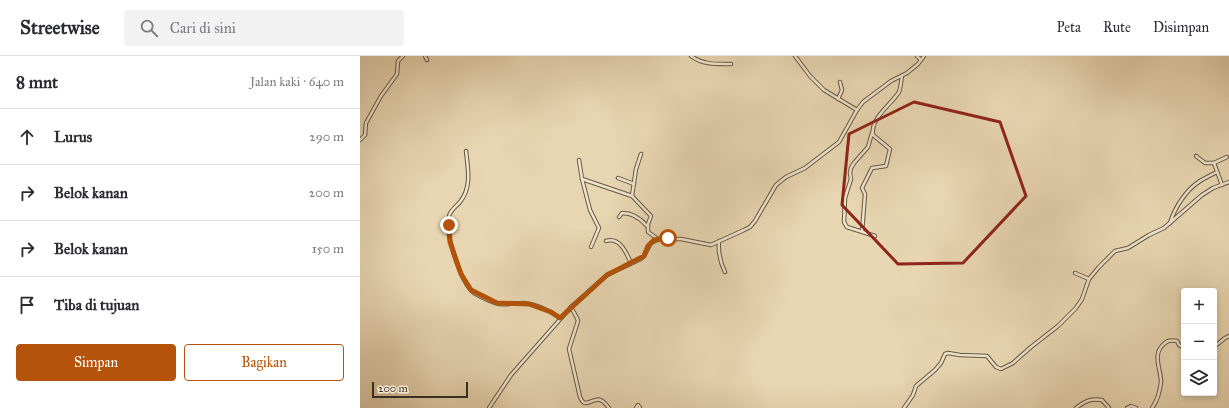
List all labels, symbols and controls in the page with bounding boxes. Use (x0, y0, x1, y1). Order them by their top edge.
search box (124, 10, 404, 46)
text: Streetwise (20, 16, 100, 39)
icon: search (138, 17, 160, 39)
text: Cari di sini (170, 19, 236, 37)
text: Peta (1057, 19, 1081, 36)
text: Rute (1103, 19, 1131, 36)
text: Disimpan (1153, 19, 1209, 36)
text: 8 mnt (16, 72, 58, 93)
text: Jalan kaki · 640 m (250, 74, 344, 90)
icon: ahead (16, 126, 38, 148)
text: Lurus (54, 128, 92, 146)
text: 290 m (309, 129, 344, 145)
icon: right (16, 182, 38, 204)
text: Belok kanan (54, 184, 128, 202)
text: 200 m (309, 185, 344, 201)
route end (440, 216, 458, 234)
route start (659, 229, 677, 247)
icon: right (16, 238, 38, 260)
text: Belok kanan (54, 240, 128, 258)
text: 150 m (312, 241, 344, 257)
map controls (1181, 288, 1217, 396)
button: + (1181, 288, 1217, 324)
icon: arrive (16, 294, 38, 316)
text: Tiba di tujuan (54, 296, 139, 314)
button: − (1181, 324, 1217, 360)
button: Simpan (16, 344, 176, 381)
button: Bagikan (184, 344, 344, 381)
button: layers (1181, 360, 1217, 396)
scale bar (372, 380, 468, 399)
text: 200 m (378, 382, 408, 395)

